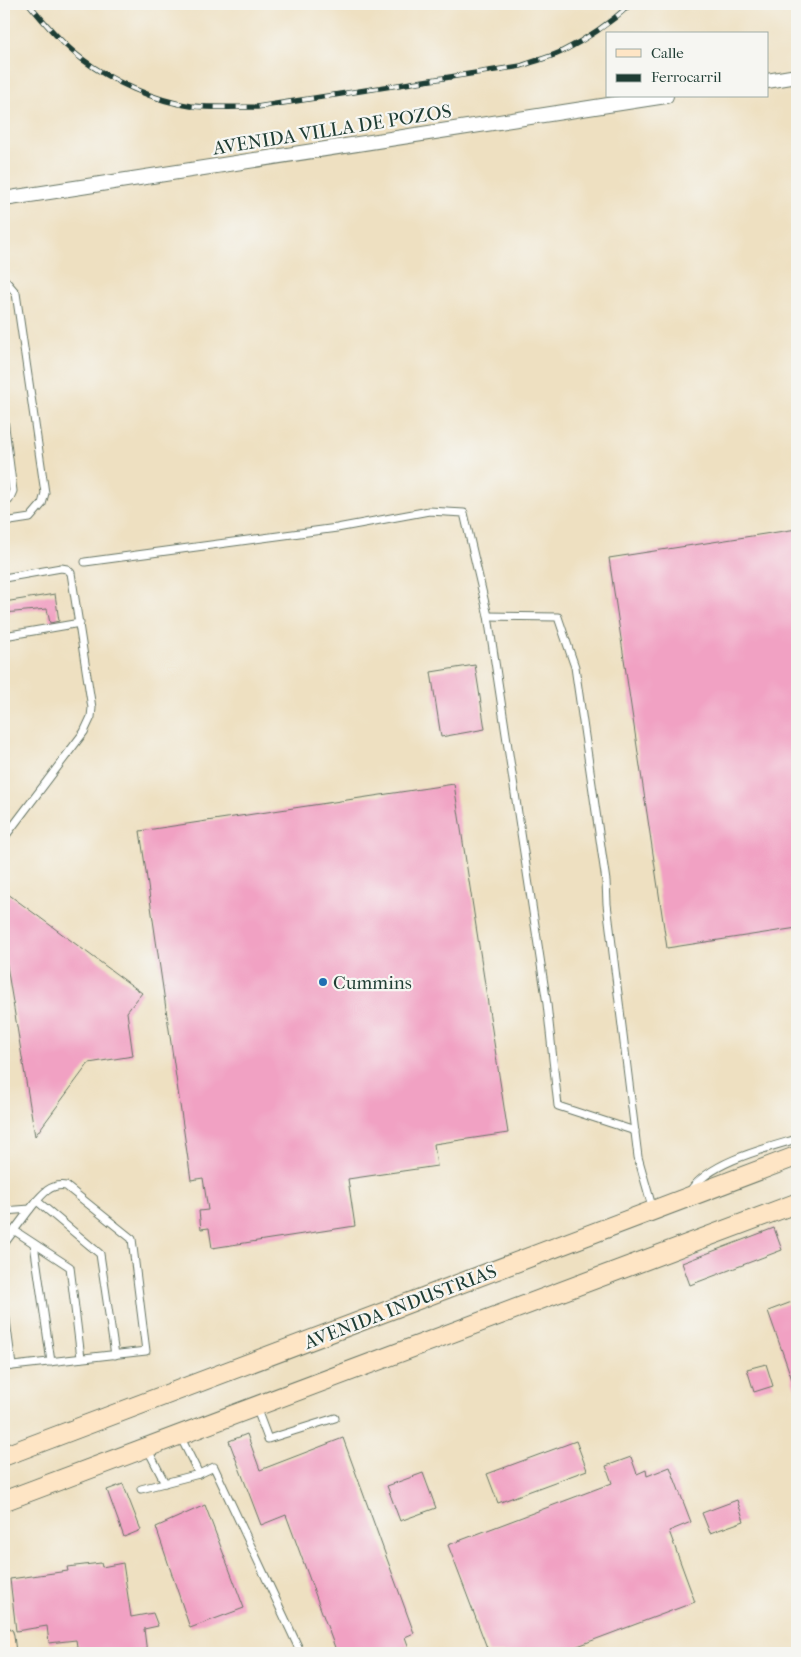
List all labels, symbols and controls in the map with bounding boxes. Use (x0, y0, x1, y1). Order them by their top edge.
legend (606, 32, 768, 98)
text: Calle (651, 44, 684, 62)
text: Ferrocarril (651, 68, 722, 86)
street label: AVENIDA VILLA DE POZOS (210, 100, 453, 160)
place label: Cummins (333, 972, 412, 994)
marker: Cummins (317, 976, 329, 988)
street label: AVENIDA INDUSTRIAS (300, 1260, 500, 1354)

